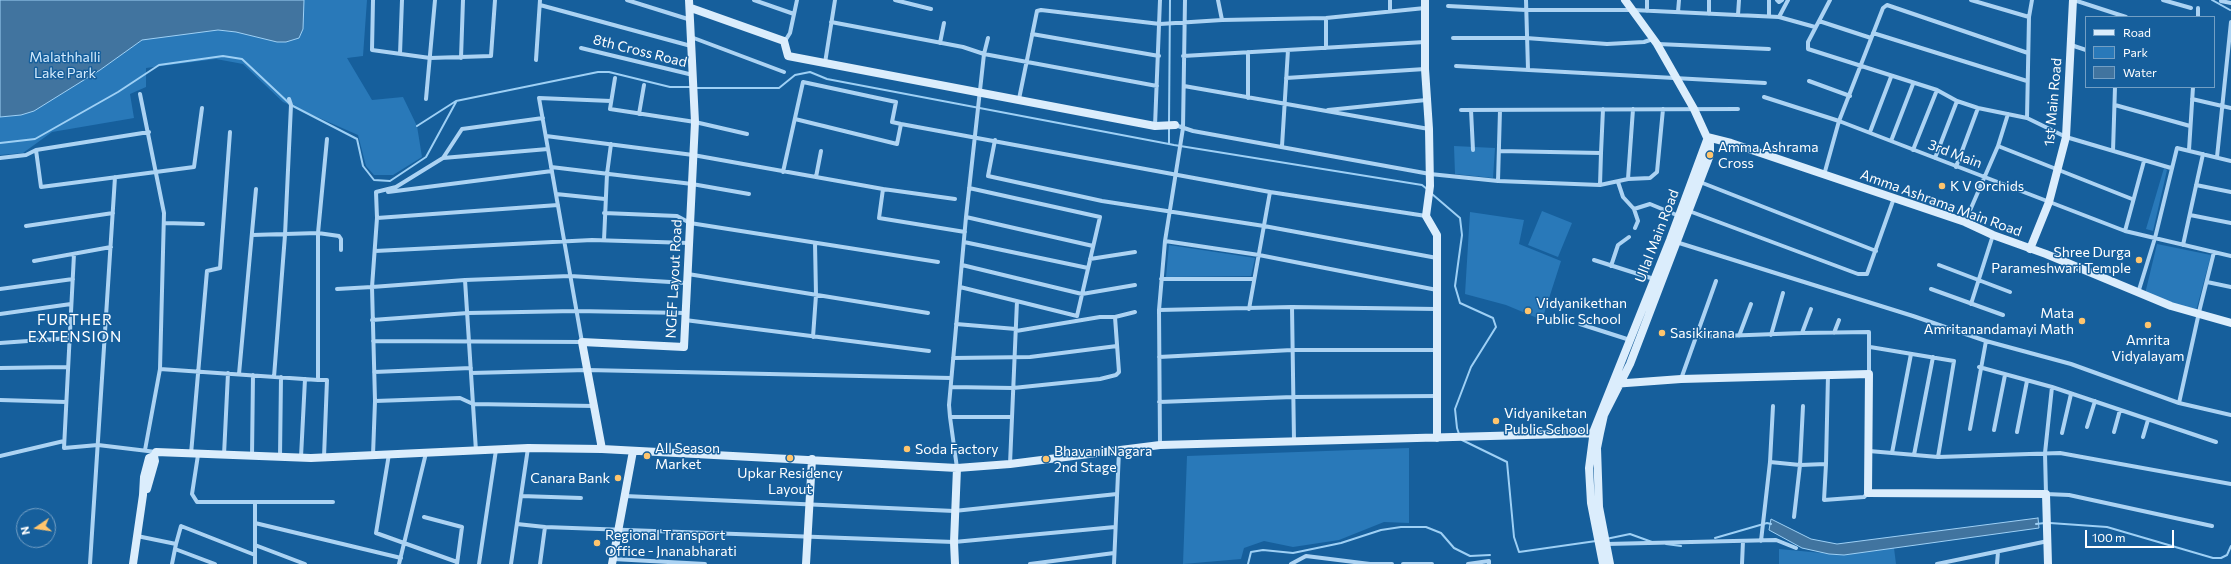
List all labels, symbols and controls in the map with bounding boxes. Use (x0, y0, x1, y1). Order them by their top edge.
legend (2085, 16, 2215, 88)
text: Road (2123, 25, 2151, 39)
street label: 8th Cross Road (591, 31, 689, 71)
text: Park (2123, 45, 2148, 59)
park label: Malathhalli Lake Park (29, 49, 101, 82)
street label: 1st Main Road (2041, 57, 2065, 147)
text: Water (2123, 65, 2157, 79)
street label: 3rd Main (1926, 136, 1984, 172)
place label: Amma Ashrama Cross (1718, 139, 1818, 172)
marker: Amma Ashrama Cross (1705, 150, 1715, 160)
street label: Amma Ashrama Main Road (1858, 166, 2024, 240)
place label: K V Orchids (1950, 178, 2024, 194)
marker: K V Orchids (1937, 181, 1947, 191)
street label: Ullal Main Road (1632, 187, 1682, 285)
street label: NGEF Layout Road (662, 219, 686, 339)
place label: Shree Durga Parameshwari Temple (1991, 244, 2131, 276)
marker: Shree Durga Parameshwari Temple (2134, 255, 2144, 265)
place label: Vidyanikethan Public School (1536, 295, 1627, 328)
place label: Mata Amritanandamayi Math (1924, 305, 2074, 338)
marker: Vidyanikethan Public School (1523, 306, 1533, 316)
district label: FURTHER EXTENSION (28, 311, 122, 346)
marker: Mata Amritanandamayi Math (2077, 316, 2087, 326)
marker: Amrita Vidyalayam (2143, 320, 2153, 330)
place label: Sasikirana (1670, 325, 1735, 341)
marker: Sasikirana (1657, 328, 1667, 338)
place label: Amrita Vidyalayam (2111, 332, 2185, 364)
place label: Vidyaniketan Public School (1504, 405, 1589, 438)
marker: Vidyaniketan Public School (1491, 416, 1501, 426)
place label: All Season Market (655, 440, 720, 472)
place label: Soda Factory (915, 441, 998, 457)
place label: Bhavani Nagara 2nd Stage (1054, 443, 1152, 476)
marker: Soda Factory (902, 444, 912, 454)
marker: All Season Market (642, 451, 652, 461)
marker: Upkar Residency Layout (785, 453, 795, 463)
marker: Bhavani Nagara 2nd Stage (1041, 454, 1051, 464)
place label: Upkar Residency Layout (737, 465, 843, 498)
place label: Canara Bank (530, 470, 610, 486)
marker: Canara Bank (613, 473, 623, 483)
north arrow (16, 508, 56, 548)
scale bar (2087, 522, 2176, 548)
text: N (18, 525, 32, 536)
place label: Regional Transport Office - Jnanabharati (605, 527, 737, 560)
text: 100 m (2092, 530, 2126, 544)
marker: Regional Transport Office - Jnanabharati (592, 538, 602, 548)

